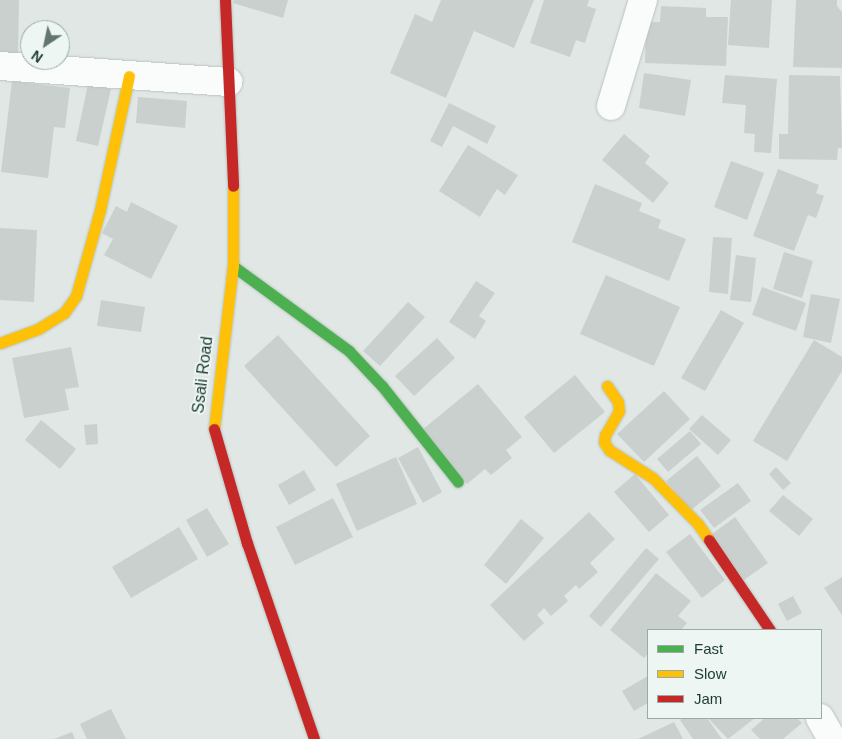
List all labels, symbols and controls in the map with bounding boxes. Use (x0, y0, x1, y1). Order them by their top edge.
north arrow (20, 20, 70, 70)
text: N (29, 47, 46, 66)
street label: Ssali Road (189, 335, 217, 415)
legend (647, 629, 822, 719)
text: Fast (694, 640, 723, 657)
text: Slow (694, 665, 727, 682)
text: Jam (694, 690, 722, 707)

